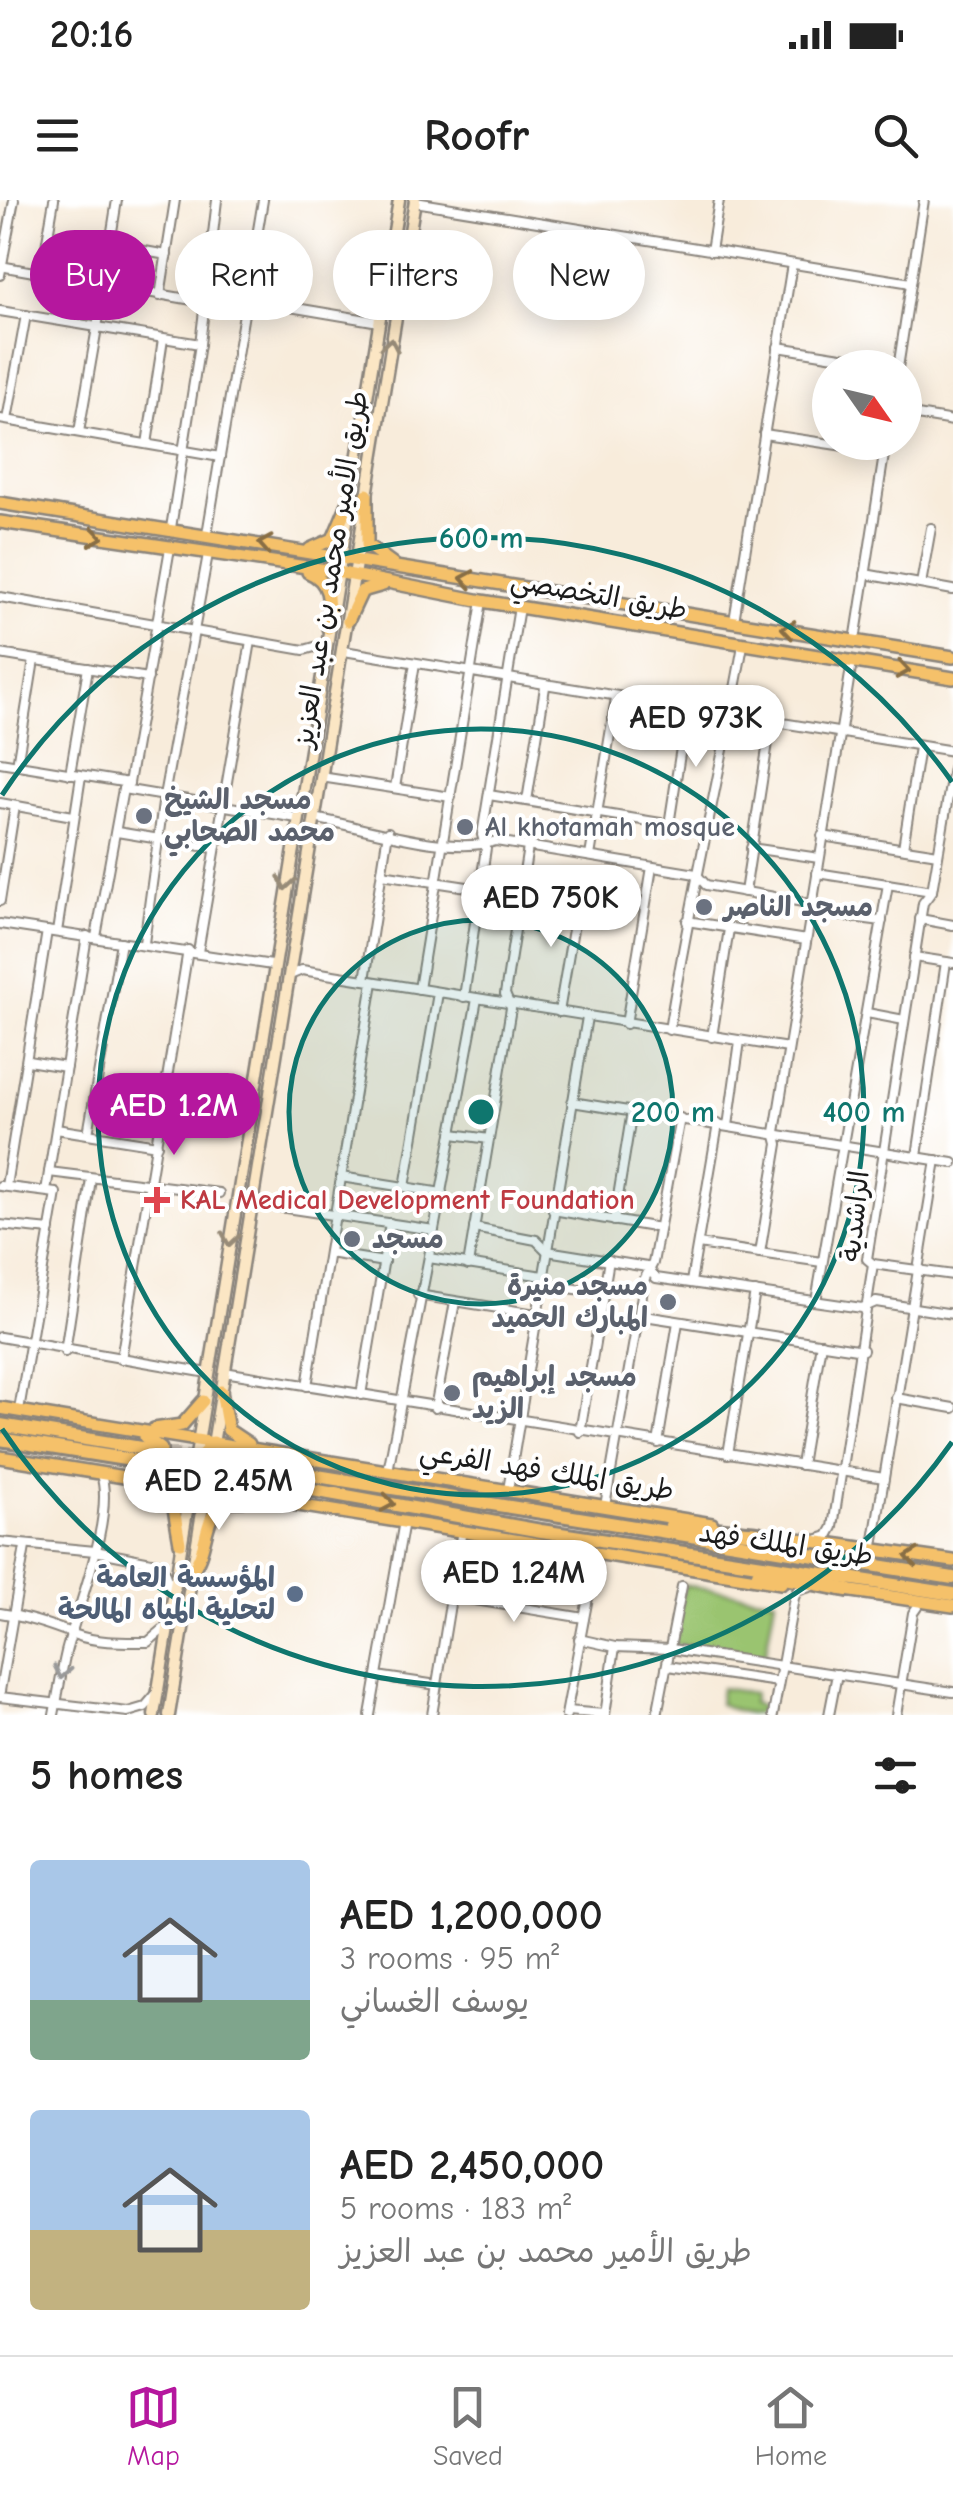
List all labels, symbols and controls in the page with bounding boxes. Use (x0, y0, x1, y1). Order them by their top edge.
text: 20:16 (50, 13, 133, 57)
icon: menu (30, 108, 85, 163)
icon: search (868, 108, 923, 163)
text: Roofr (424, 109, 529, 161)
chip: Buy (30, 230, 155, 320)
chip: Rent (175, 230, 313, 320)
chip: Filters (333, 230, 493, 320)
chip: New (513, 230, 645, 320)
one-way arrow (378, 337, 399, 353)
north arrow (812, 350, 922, 460)
map controls (812, 350, 922, 460)
street label: طريق الأمير محمد بن عبد العزيز (284, 388, 376, 752)
text: 600 m (439, 521, 523, 556)
one-way arrow (89, 526, 105, 547)
one-way arrow (257, 534, 273, 555)
street label: طريق التخصصي (507, 564, 690, 634)
one-way arrow (458, 570, 475, 591)
one-way arrow (779, 620, 796, 641)
one-way arrow (894, 659, 911, 680)
pin: AED 973K (593, 685, 799, 770)
text: AED 973K (630, 699, 762, 736)
place label: مسجد الشيخ محمد الصحابي (164, 784, 335, 857)
marker: مسجد الشيخ محمد الصحابي (133, 805, 155, 827)
place label: Al khotamah mosque (485, 811, 735, 843)
marker: Al khotamah mosque (454, 816, 476, 838)
pin: AED 750K (448, 865, 654, 950)
one-way arrow (276, 875, 297, 891)
text: AED 750K (483, 879, 619, 916)
place label: مسجد الناصر (721, 891, 873, 923)
marker: مسجد الناصر (693, 896, 715, 918)
pin: AED 1.2M (71, 1073, 277, 1158)
text: AED 1.2M (110, 1087, 238, 1124)
centre of rings (463, 1094, 499, 1130)
text: 200 m (631, 1095, 715, 1130)
text: 400 m (823, 1095, 905, 1130)
street label: الراشدية (834, 1169, 876, 1263)
place label: KAL Medical Development Foundation (180, 1184, 635, 1216)
marker: KAL Medical Development Foundation (144, 1187, 170, 1213)
place label: مسجد (372, 1223, 444, 1255)
marker: مسجد (341, 1228, 363, 1250)
one-way arrow (221, 1230, 242, 1247)
place label: مسجد منيرة المبارك الحميد (491, 1270, 648, 1335)
marker: مسجد منيرة المبارك الحميد (657, 1291, 679, 1313)
place label: مسجد إبراهيم الزيد (472, 1361, 637, 1425)
marker: مسجد إبراهيم الزيد (441, 1382, 463, 1404)
street label: طريق الملك فهد الفرعي (416, 1435, 676, 1515)
pin: AED 2.45M (105, 1448, 333, 1533)
text: AED 2.45M (145, 1462, 293, 1499)
one-way arrow (379, 1492, 396, 1513)
street label: طريق الملك فهد (697, 1516, 875, 1572)
pin: AED 1.24M (400, 1540, 628, 1625)
one-way arrow (903, 1547, 919, 1568)
text: AED 1.24M (443, 1554, 585, 1591)
place label: المؤسسة العامة لتحلية المياه المالحة (58, 1562, 275, 1626)
marker: المؤسسة العامة لتحلية المياه المالحة (284, 1583, 306, 1605)
one-way arrow (52, 1664, 73, 1680)
icon: filters (868, 1748, 923, 1803)
text: 5 homes (30, 1751, 183, 1800)
text: AED 1,200,000 (340, 1891, 603, 1940)
icon: home (110, 1900, 230, 2020)
text: 3 rooms · 95 m² (340, 1940, 559, 1977)
text: يوسف الغساني (340, 1983, 529, 2020)
text: AED 2,450,000 (340, 2141, 604, 2190)
icon: home (110, 2150, 230, 2270)
text: 5 rooms · 183 m² (340, 2190, 571, 2227)
text: طريق الأمير محمد بن عبد العزيز (340, 2233, 752, 2270)
tab: Map (126, 2380, 181, 2472)
tab: Saved (433, 2380, 503, 2472)
tab: Home (755, 2380, 827, 2472)

